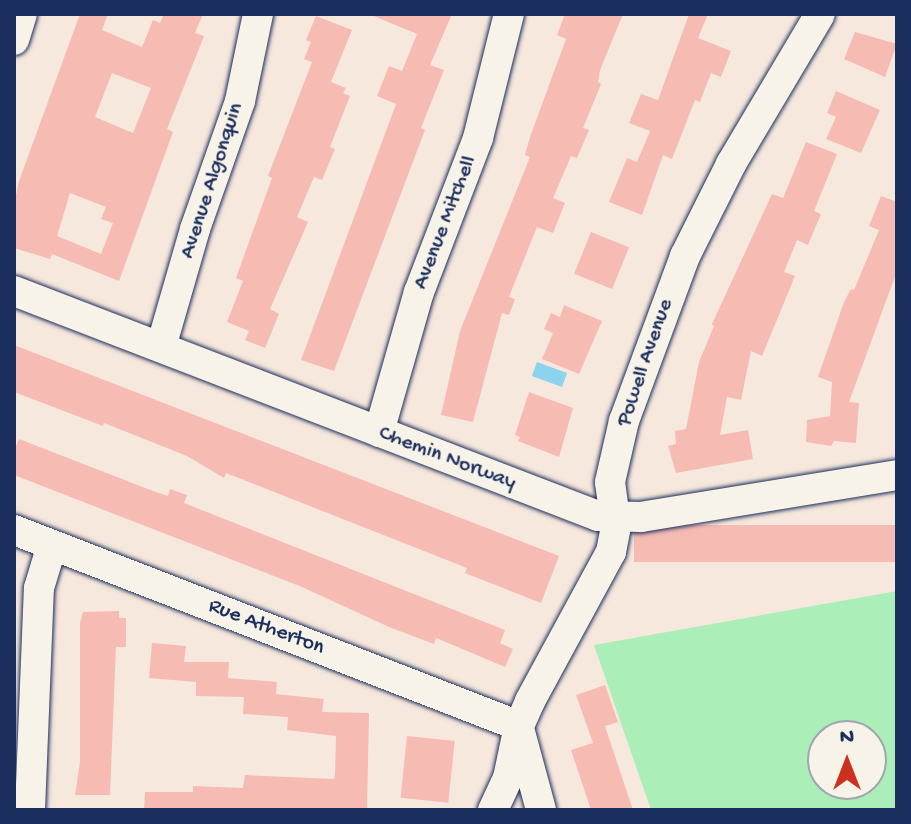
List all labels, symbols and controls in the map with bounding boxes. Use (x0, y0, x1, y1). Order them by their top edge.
street label: Avenue Algonquin (175, 100, 251, 262)
street label: Avenue Mitchell (408, 153, 484, 293)
street label: Powell Avenue (612, 296, 680, 430)
street label: Chemin Norway (375, 421, 519, 497)
street label: Rue Atherton (204, 594, 328, 662)
north arrow (807, 720, 887, 800)
text: N (840, 725, 854, 751)

